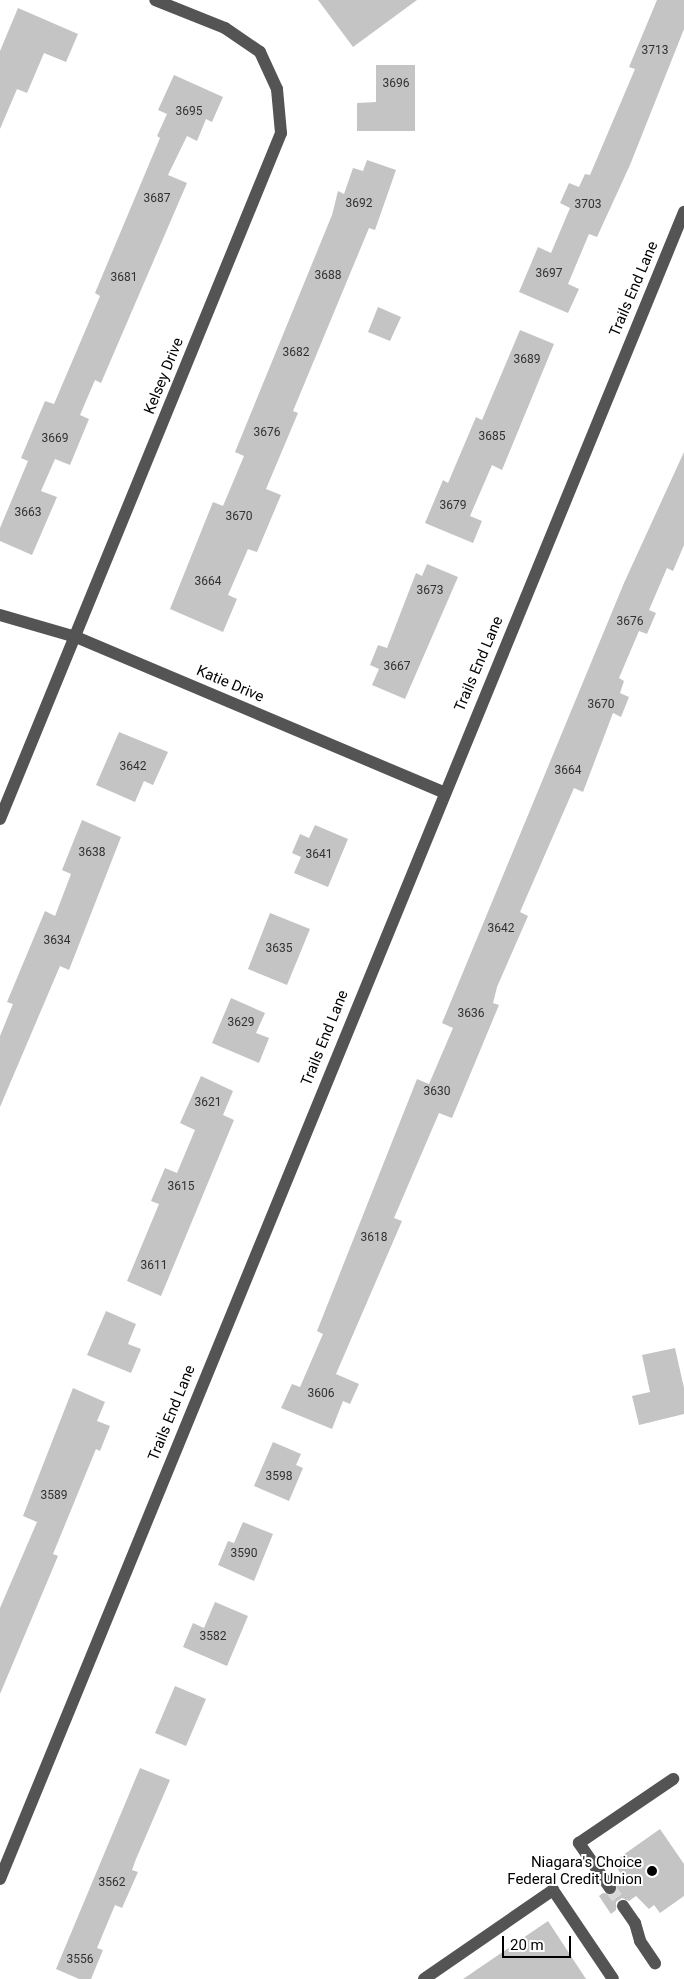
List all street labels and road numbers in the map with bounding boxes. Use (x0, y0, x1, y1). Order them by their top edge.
street label: Trails End Lane (606, 239, 662, 339)
street label: Kelsey Drive (140, 335, 188, 417)
street label: Trails End Lane (451, 614, 507, 714)
street label: Katie Drive (194, 662, 266, 706)
street label: Trails End Lane (298, 988, 352, 1088)
street label: Trails End Lane (145, 1363, 199, 1463)

